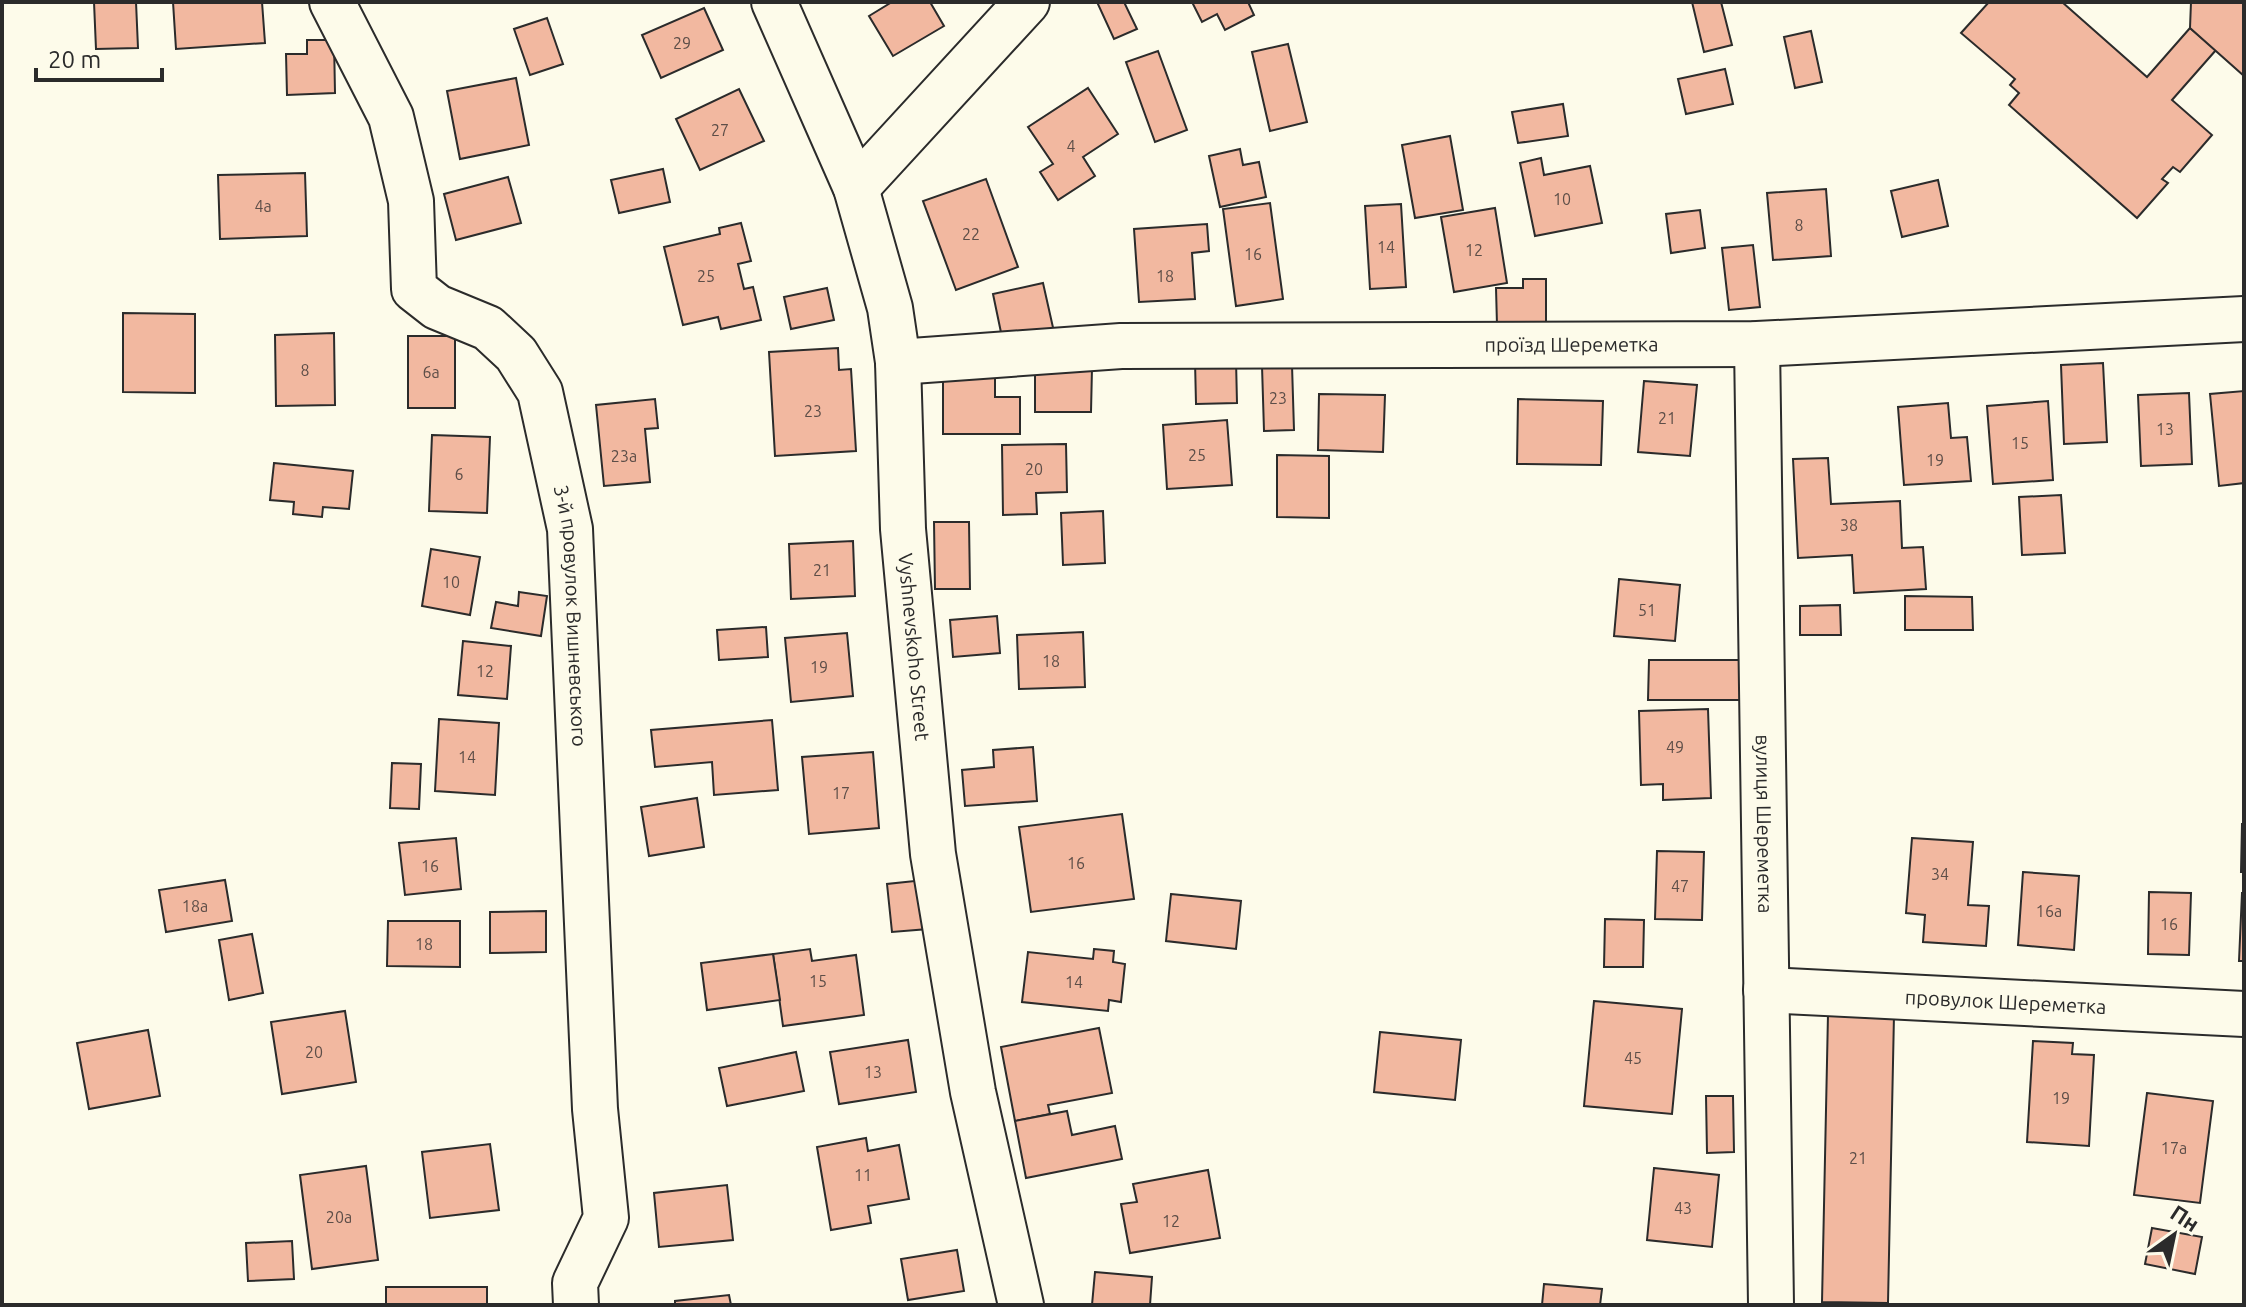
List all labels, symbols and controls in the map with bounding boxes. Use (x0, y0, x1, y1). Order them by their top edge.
scale bar (36, 32, 162, 82)
house number: 29 (673, 34, 691, 52)
text: 20 m (48, 46, 101, 73)
house number: 27 (711, 121, 729, 139)
house number: 4 (1066, 137, 1076, 155)
house number: 10 (1553, 190, 1571, 208)
house number: 4а (254, 197, 272, 215)
house number: 8 (1794, 216, 1804, 234)
house number: 22 (962, 225, 980, 243)
house number: 14 (1377, 238, 1395, 256)
house number: 12 (1465, 241, 1483, 259)
house number: 16 (1244, 245, 1262, 263)
house number: 25 (697, 267, 715, 285)
house number: 18 (1156, 267, 1174, 285)
street label: проїзд Шереметка (1484, 332, 1658, 356)
house number: 8 (300, 361, 310, 379)
house number: 6а (422, 363, 440, 381)
house number: 23 (1269, 389, 1287, 407)
house number: 23 (804, 402, 822, 420)
house number: 21 (1658, 409, 1676, 427)
house number: 13 (2156, 420, 2174, 438)
house number: 15 (2011, 434, 2029, 452)
house number: 25 (1188, 446, 1206, 464)
house number: 23а (611, 447, 637, 465)
house number: 19 (1926, 451, 1944, 469)
house number: 20 (1025, 460, 1043, 478)
house number: 6 (454, 465, 464, 483)
street label: 3-й провулок Вишневського (550, 483, 591, 747)
house number: 38 (1840, 516, 1858, 534)
street label: Vyshnevskoho Street (894, 552, 934, 742)
house number: 21 (813, 561, 831, 579)
house number: 10 (442, 573, 460, 591)
house number: 51 (1638, 601, 1656, 619)
house number: 18 (1042, 652, 1060, 670)
house number: 19 (810, 658, 828, 676)
house number: 12 (476, 662, 494, 680)
street label: вулиця Шереметка (1752, 734, 1777, 914)
house number: 49 (1666, 738, 1684, 756)
house number: 14 (458, 748, 476, 766)
house number: 17 (832, 784, 850, 802)
house number: 16 (1067, 854, 1085, 872)
house number: 16 (421, 857, 439, 875)
house number: 34 (1931, 865, 1949, 883)
house number: 47 (1671, 877, 1689, 895)
house number: 18а (182, 897, 208, 915)
house number: 16а (2036, 902, 2062, 920)
house number: 16 (2160, 915, 2178, 933)
house number: 18 (415, 935, 433, 953)
house number: 15 (809, 972, 827, 990)
house number: 14 (1065, 973, 1083, 991)
street label: провулок Шереметка (1904, 985, 2107, 1018)
house number: 20 (305, 1043, 323, 1061)
house number: 45 (1624, 1049, 1642, 1067)
house number: 13 (864, 1063, 882, 1081)
house number: 19 (2052, 1089, 2070, 1107)
house number: 17а (2161, 1139, 2187, 1157)
house number: 21 (1849, 1149, 1867, 1167)
house number: 11 (854, 1166, 872, 1184)
north arrow (2134, 1195, 2214, 1275)
house number: 43 (1674, 1199, 1692, 1217)
text: Пн (2166, 1199, 2204, 1236)
house number: 20а (326, 1208, 352, 1226)
house number: 12 (1162, 1212, 1180, 1230)

